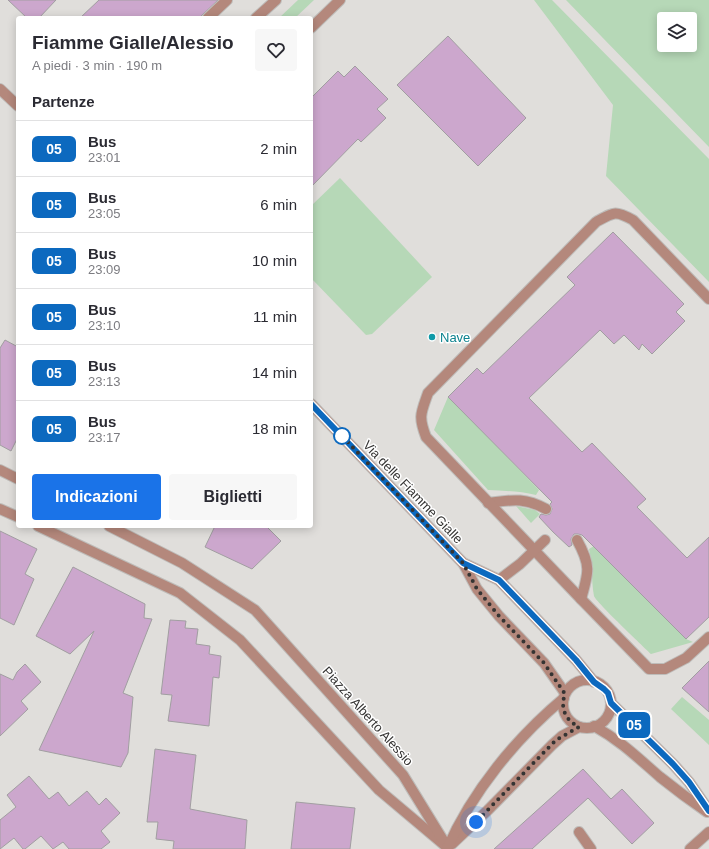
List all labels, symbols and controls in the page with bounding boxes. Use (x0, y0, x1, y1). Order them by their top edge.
map controls (657, 12, 697, 52)
button: layers (657, 12, 697, 52)
button: heart (255, 29, 297, 71)
text: Fiamme Gialle/Alessio (32, 32, 234, 53)
text: A piedi · 3 min · 190 m (32, 58, 162, 73)
text: Partenze (32, 93, 95, 110)
text: Bus (88, 133, 116, 150)
text: 2 min (260, 140, 297, 157)
text: 05 (46, 141, 62, 157)
text: 23:01 (88, 150, 121, 165)
text: Bus (88, 189, 116, 206)
text: 6 min (260, 196, 297, 213)
text: 05 (46, 197, 62, 213)
text: 23:05 (88, 206, 121, 221)
text: Bus (88, 245, 116, 262)
text: 10 min (252, 252, 297, 269)
text: 05 (46, 253, 62, 269)
text: 23:09 (88, 262, 121, 277)
text: Bus (88, 301, 116, 318)
text: 11 min (253, 308, 297, 325)
text: 05 (46, 309, 62, 325)
text: 23:10 (88, 318, 121, 333)
place label: Nave (440, 330, 470, 345)
marker: Nave (427, 332, 437, 342)
text: Bus (88, 357, 116, 374)
text: 14 min (252, 364, 297, 381)
text: 05 (46, 365, 62, 381)
text: 23:13 (88, 374, 121, 389)
text: Bus (88, 413, 116, 430)
text: 18 min (252, 420, 297, 437)
text: 05 (46, 421, 62, 437)
unlabelled marker (333, 427, 351, 445)
text: 23:17 (88, 430, 121, 445)
street label: Via delle Fiamme Gialle (360, 437, 466, 547)
button: Indicazioni (32, 474, 161, 520)
button: Biglietti (169, 474, 297, 520)
street label: Piazza Alberto Alessio (320, 663, 416, 769)
line badge: 05 (616, 712, 652, 738)
text: 05 (626, 717, 642, 733)
your location (466, 812, 486, 832)

